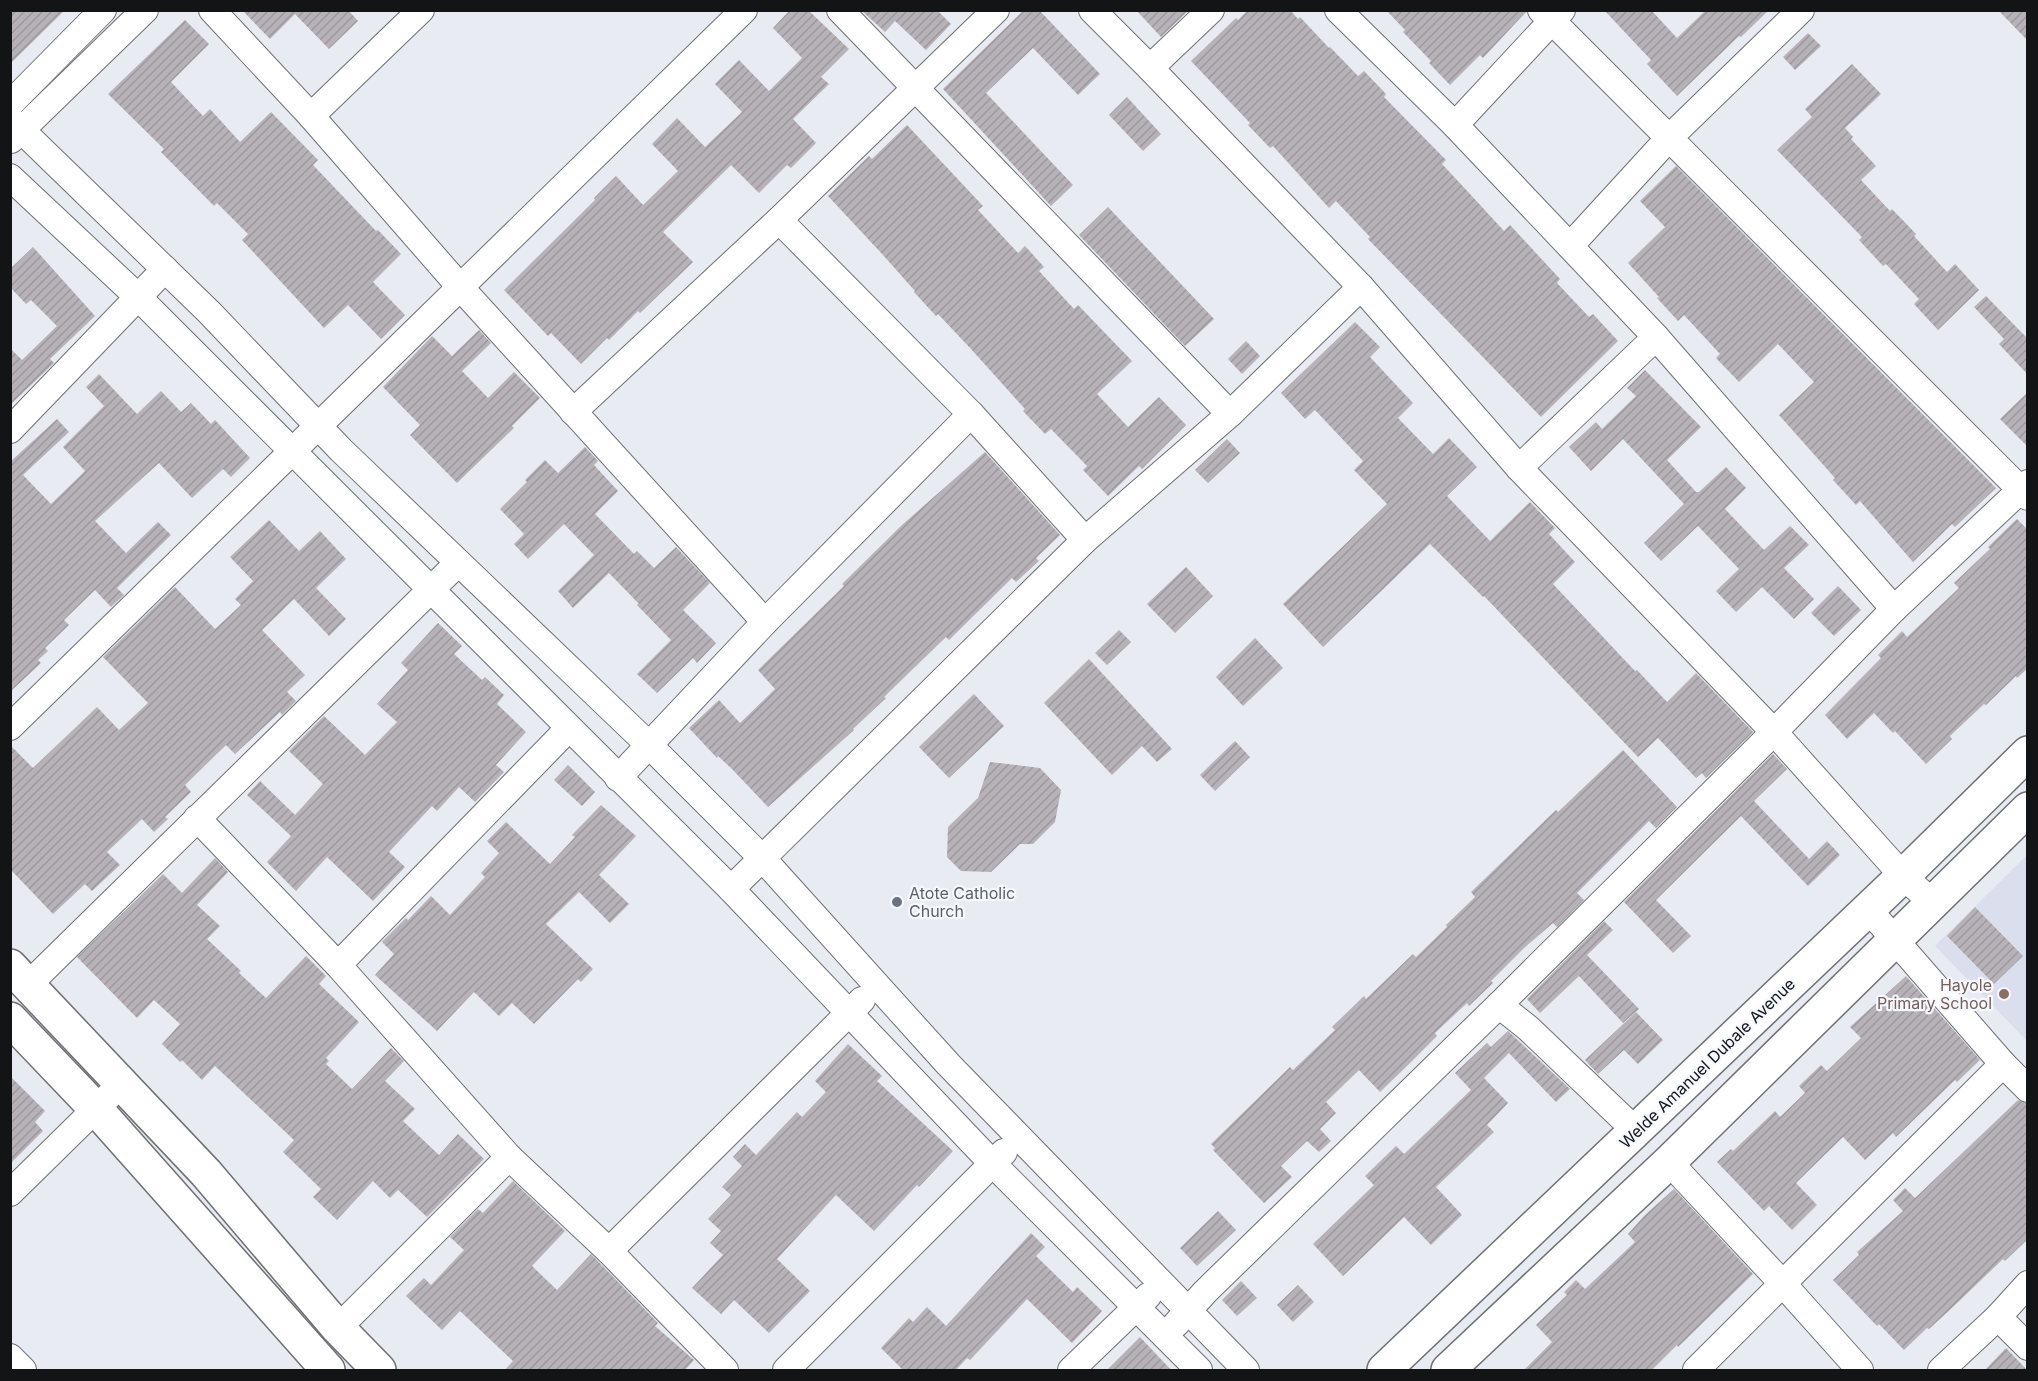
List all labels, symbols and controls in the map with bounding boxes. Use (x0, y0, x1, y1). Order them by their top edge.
place label: Atote Catholic Church (909, 883, 1015, 921)
marker: Atote Catholic Church (890, 895, 904, 909)
street label: Welde Amanuel Dubale Avenue (1615, 974, 1799, 1152)
place label: Hayole Primary School (1877, 975, 1992, 1013)
marker: Hayole Primary School (1997, 987, 2011, 1001)

